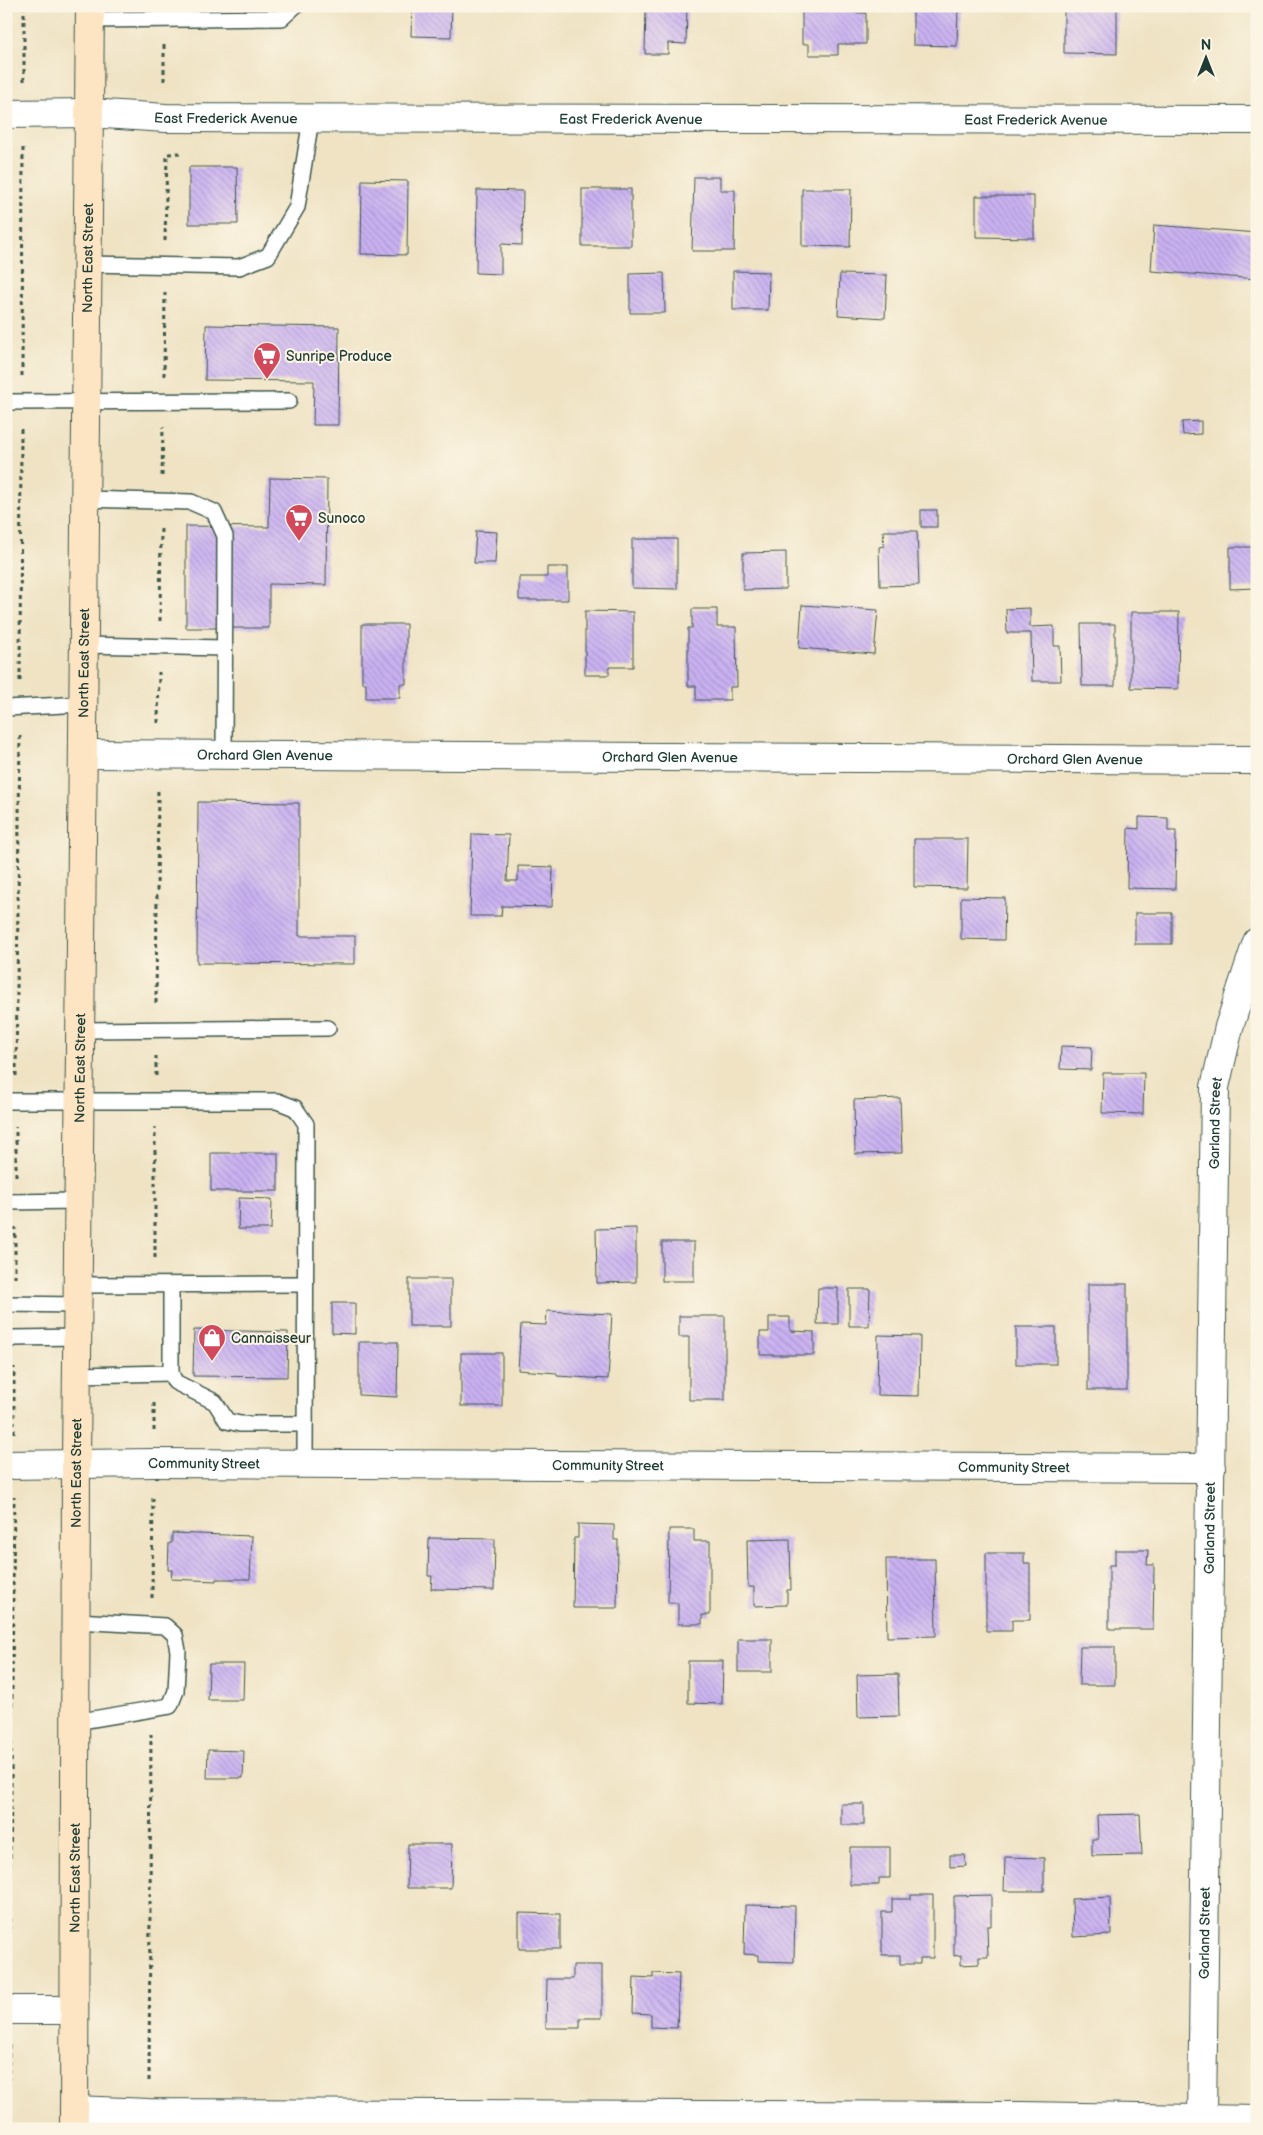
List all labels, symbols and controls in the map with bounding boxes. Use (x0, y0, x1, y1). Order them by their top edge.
north arrow (1180, 32, 1230, 82)
text: N (1201, 37, 1211, 54)
street label: East Frederick Avenue (154, 109, 298, 127)
street label: East Frederick Avenue (559, 110, 703, 127)
street label: East Frederick Avenue (964, 111, 1108, 128)
street label: North East Street (79, 202, 97, 313)
supermarket icon: Sunripe Produce (252, 341, 282, 380)
place label: Sunripe Produce (286, 348, 392, 365)
supermarket icon: Sunoco (284, 503, 314, 542)
place label: Sunoco (318, 510, 366, 527)
street label: North East Street (75, 607, 93, 718)
street label: Orchard Glen Avenue (197, 746, 333, 764)
street label: Orchard Glen Avenue (602, 748, 738, 766)
street label: Orchard Glen Avenue (1007, 750, 1143, 768)
street label: North East Street (71, 1012, 89, 1123)
street label: Garland Street (1205, 1075, 1226, 1169)
shop icon: Cannaisseur (197, 1323, 227, 1362)
place label: Cannaisseur (231, 1330, 312, 1347)
street label: North East Street (67, 1417, 85, 1528)
street label: Community Street (148, 1454, 261, 1472)
street label: Community Street (552, 1456, 665, 1474)
street label: Community Street (958, 1458, 1071, 1476)
street label: Garland Street (1200, 1481, 1219, 1574)
street label: North East Street (66, 1822, 83, 1933)
street label: Garland Street (1195, 1886, 1213, 1979)

